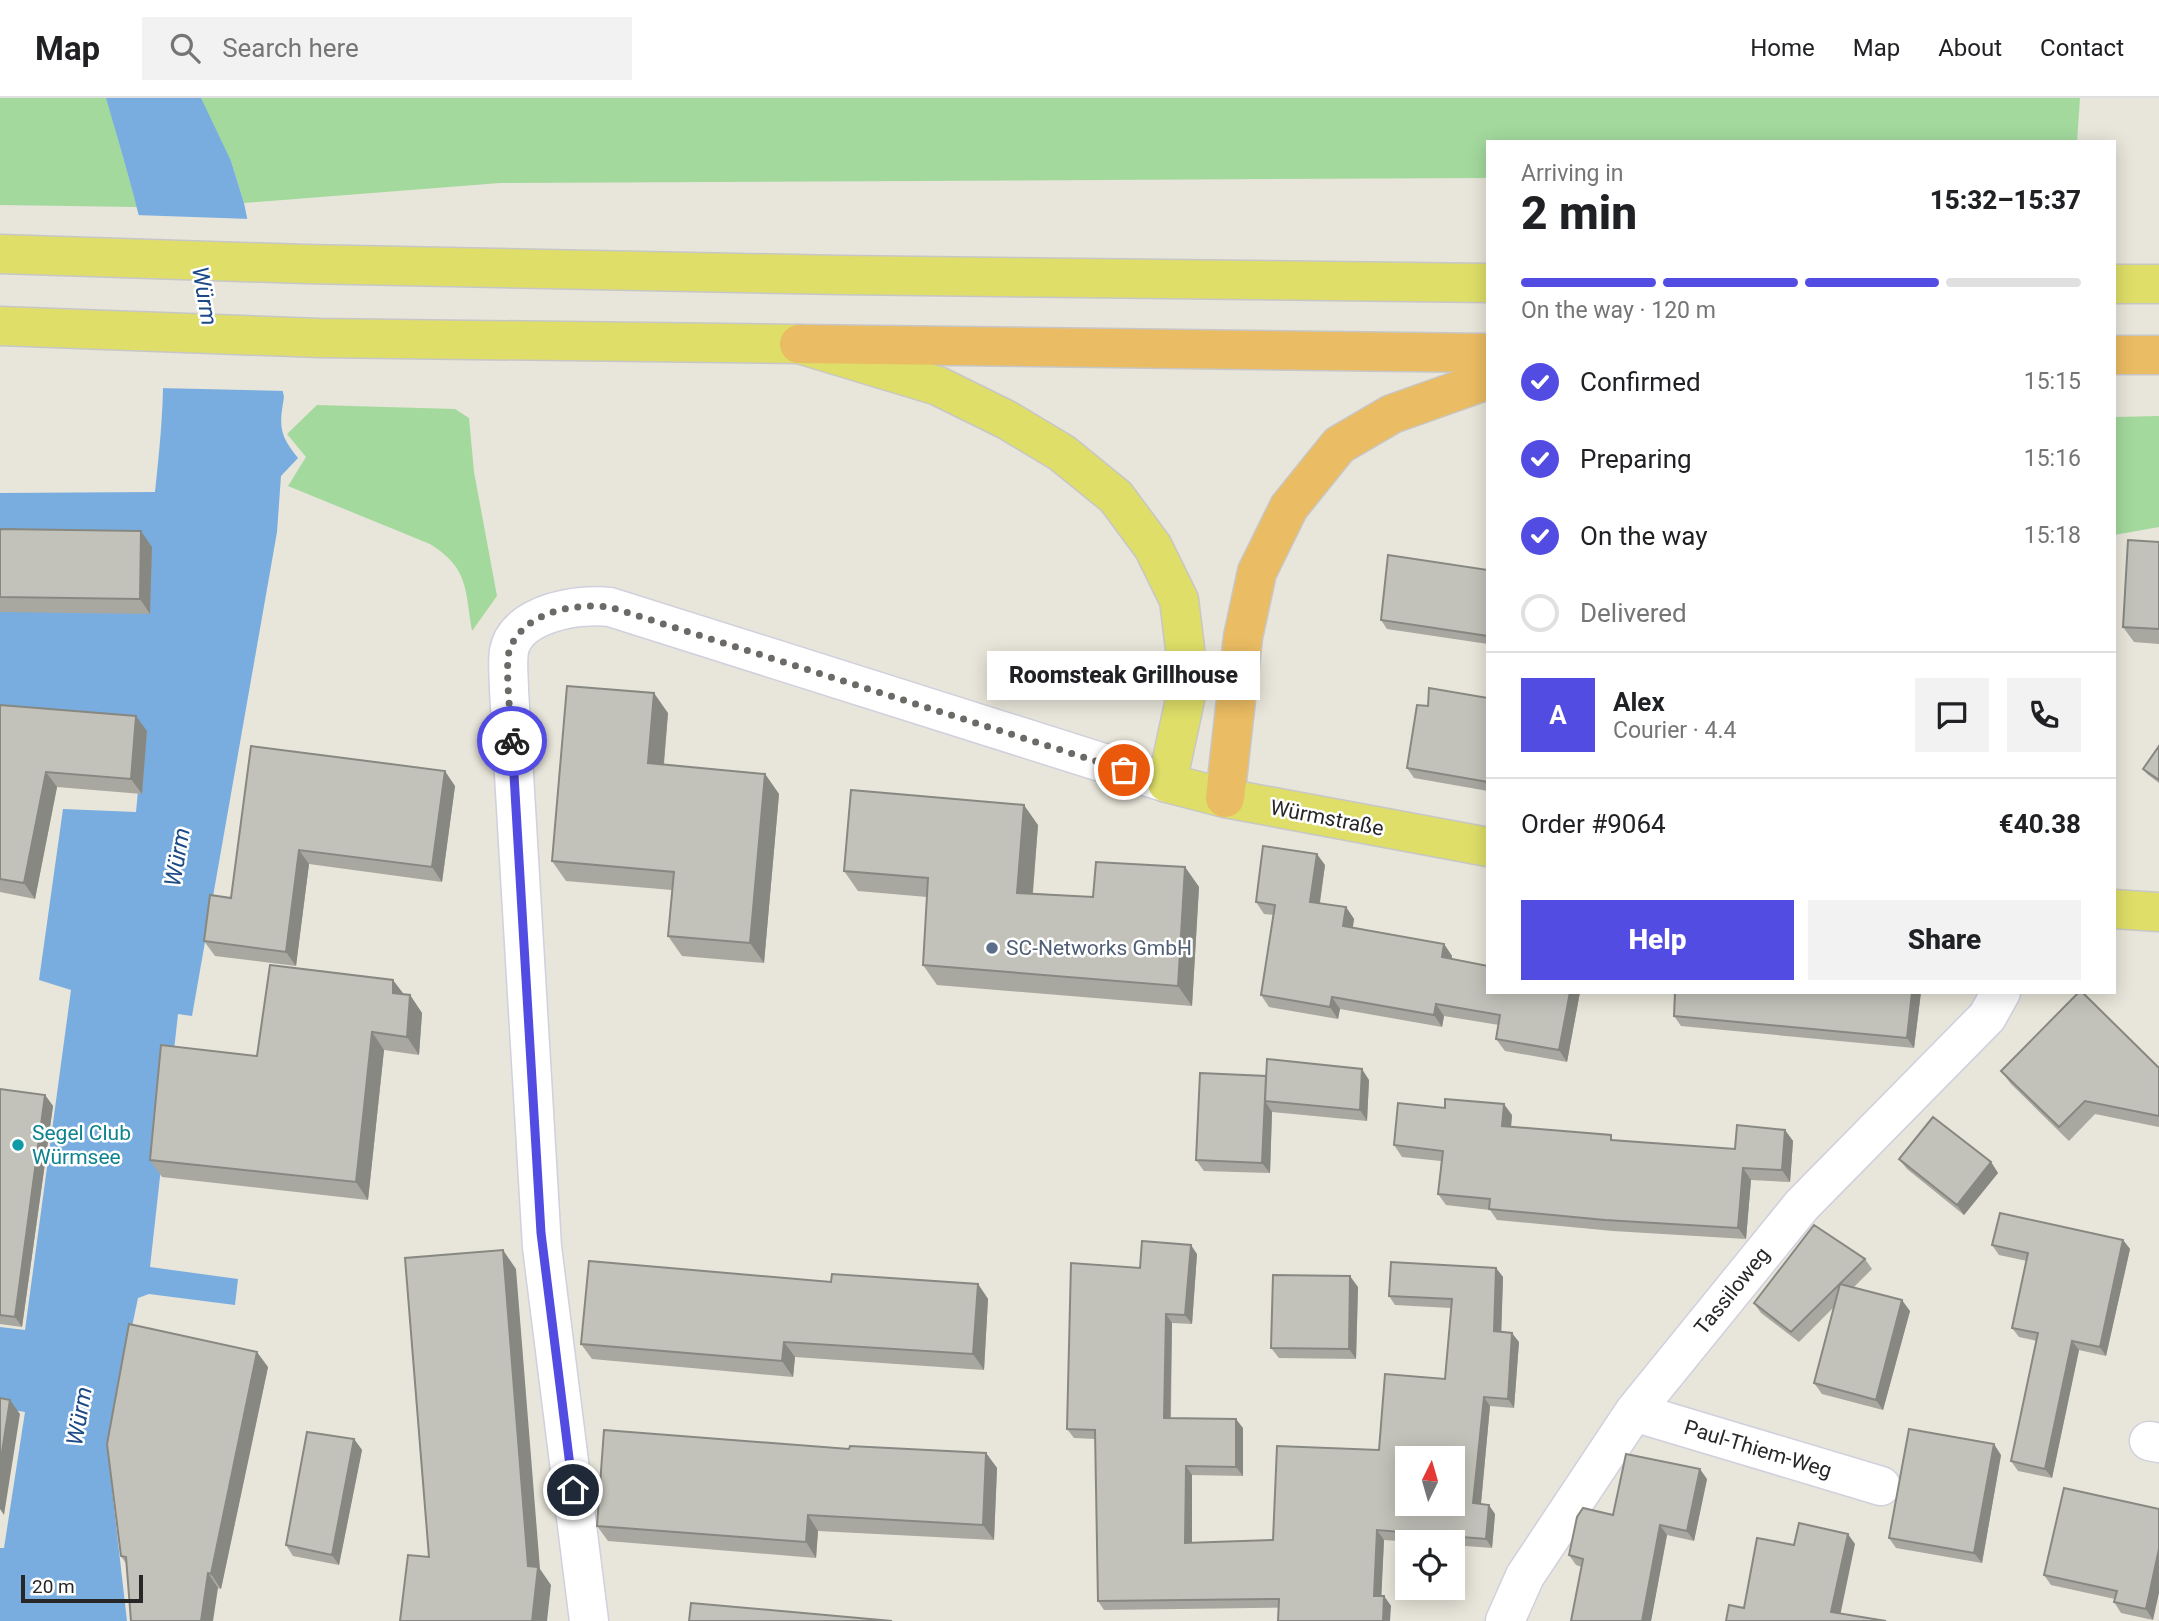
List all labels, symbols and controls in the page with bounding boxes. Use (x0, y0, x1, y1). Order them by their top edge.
search box (142, 17, 632, 80)
text: Map (35, 29, 100, 68)
icon: search (166, 29, 204, 67)
text: Search here (222, 33, 359, 63)
text: Home (1750, 34, 1815, 62)
text: Map (1853, 34, 1900, 62)
text: About (1938, 34, 2002, 62)
text: Contact (2040, 34, 2124, 62)
text: Arriving in (1521, 160, 1624, 187)
text: 15:32–15:37 (1930, 185, 2081, 215)
text: 2 min (1521, 186, 1637, 240)
water label: Würm (186, 265, 223, 327)
text: On the way · 120 m (1521, 297, 1716, 324)
icon: check (1521, 363, 1559, 401)
text: Confirmed (1580, 367, 1701, 397)
text: 15:15 (2024, 368, 2081, 395)
icon: check (1521, 440, 1559, 478)
text: Preparing (1580, 444, 1692, 474)
text: 15:16 (2024, 445, 2081, 472)
icon: check (1521, 517, 1559, 555)
text: On the way (1580, 521, 1708, 551)
text: 15:18 (2024, 522, 2081, 549)
text: Delivered (1580, 598, 1687, 628)
callout: Roomsteak Grillhouse (988, 651, 1260, 700)
text: Roomsteak Grillhouse (1009, 662, 1238, 689)
button: chat (1915, 678, 1989, 752)
button: phone (2007, 678, 2081, 752)
text: Alex (1613, 687, 1665, 717)
text: A (1549, 700, 1567, 730)
courier (477, 706, 547, 776)
text: Courier · 4.4 (1613, 717, 1736, 744)
icon: bike (493, 722, 531, 760)
pin (1094, 740, 1154, 800)
icon: bag (1105, 751, 1143, 789)
street label: Würmstraße (1268, 795, 1386, 841)
text: Order #9064 (1521, 809, 1666, 839)
text: €40.38 (1999, 809, 2081, 839)
water label: Würm (159, 826, 196, 888)
button: Help (1521, 900, 1794, 980)
button: Share (1808, 900, 2081, 980)
place label: SC-Networks GmbH (1006, 936, 1192, 960)
marker: SC-Networks GmbH (984, 940, 1000, 956)
place label: Segel Club Würmsee (32, 1121, 131, 1169)
marker: Segel Club Würmsee (10, 1137, 26, 1153)
street label: Tassiloweg (1690, 1243, 1774, 1339)
water label: Würm (61, 1385, 98, 1447)
street label: Paul-Thiem-Weg (1681, 1415, 1835, 1483)
north arrow (1395, 1446, 1465, 1516)
map controls (1395, 1446, 1465, 1600)
pin (543, 1460, 603, 1520)
icon: home (554, 1471, 592, 1509)
button: locate (1395, 1530, 1465, 1600)
scale bar (21, 1572, 144, 1604)
text: 20 m (32, 1575, 75, 1598)

